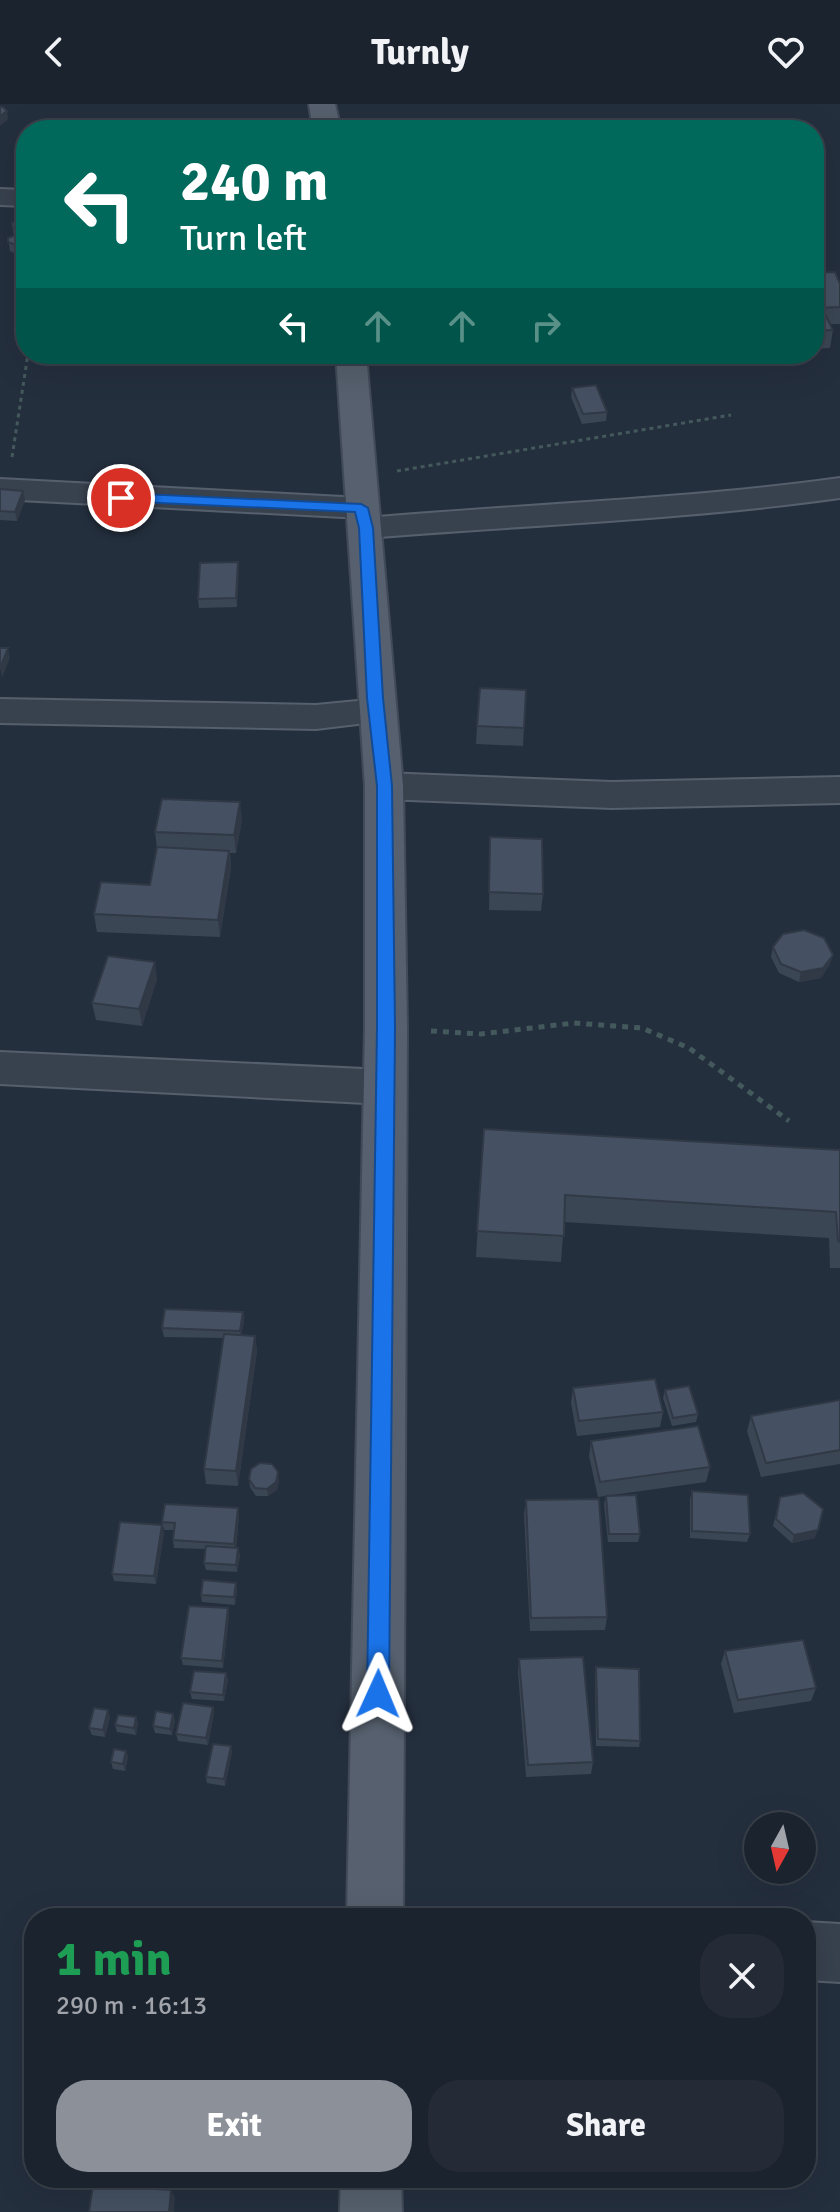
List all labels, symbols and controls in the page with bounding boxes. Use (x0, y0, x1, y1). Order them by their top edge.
icon: back (32, 30, 76, 74)
text: Turnly (371, 30, 469, 75)
icon: heart (764, 30, 808, 74)
text: 240 m (180, 147, 328, 216)
icon: left (48, 152, 152, 256)
text: Turn left (180, 216, 307, 261)
icon: left (272, 304, 316, 348)
icon: ahead (356, 304, 400, 348)
icon: ahead (440, 304, 484, 348)
icon: right (524, 304, 568, 348)
pin (87, 464, 155, 532)
icon: arrive (99, 476, 143, 520)
position arrow (336, 1652, 420, 1736)
north arrow (744, 1812, 816, 1884)
map controls (744, 1812, 816, 1884)
text: 1 min (56, 1930, 172, 1989)
button: close (700, 1934, 784, 2018)
text: 290 m · 16:13 (56, 1990, 207, 2022)
button: Exit (56, 2080, 412, 2172)
button: Share (428, 2080, 784, 2172)

